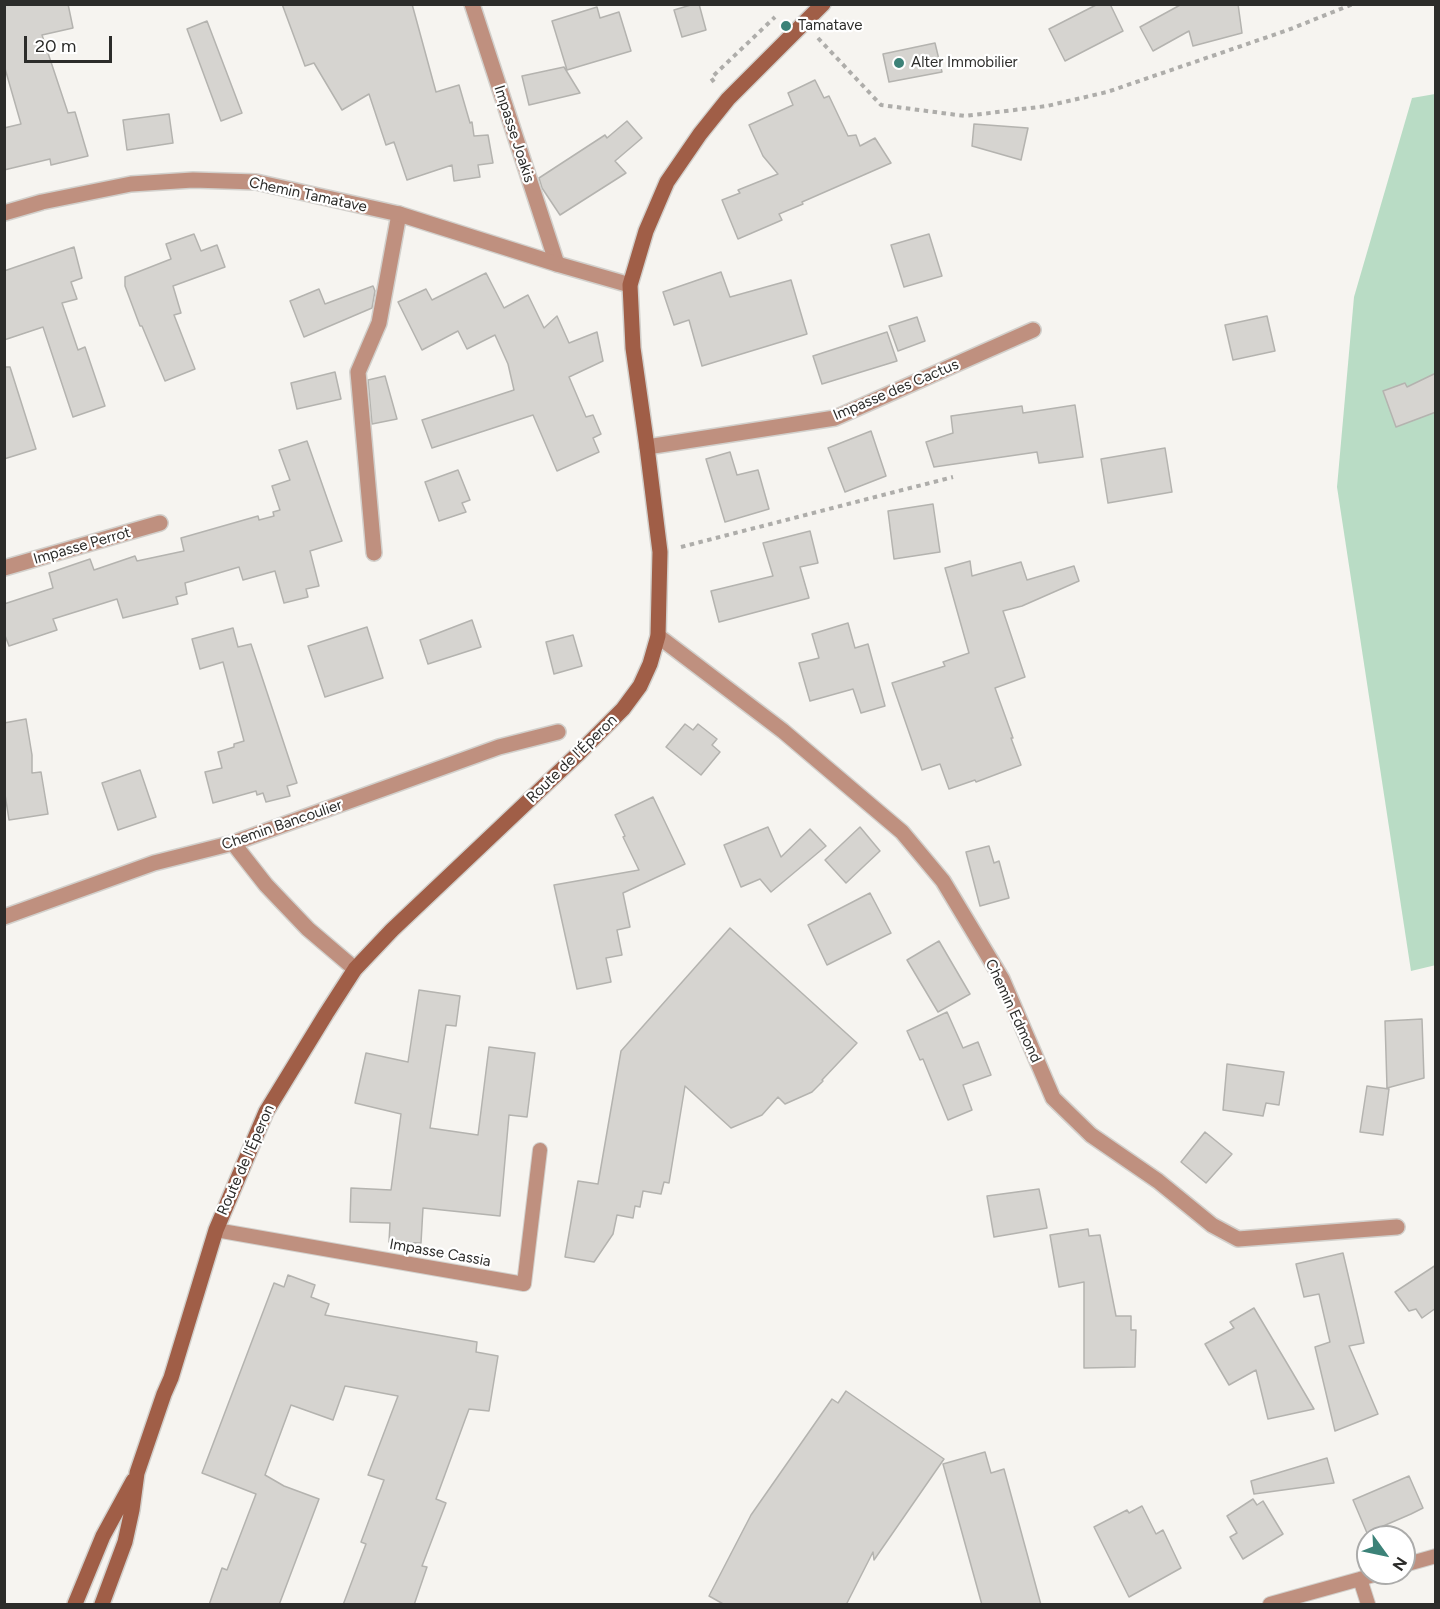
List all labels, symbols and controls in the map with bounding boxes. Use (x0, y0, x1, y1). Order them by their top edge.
place label: Tamatave (798, 17, 862, 35)
marker: Tamatave (779, 19, 793, 33)
scale bar (27, 24, 116, 62)
text: 20 m (35, 35, 76, 57)
place label: Alter Immobilier (911, 54, 1018, 72)
marker: Alter Immobilier (892, 56, 906, 70)
street label: Impasse Joakis (490, 83, 538, 185)
street label: Chemin Tamatave (247, 174, 369, 216)
street label: Impasse des Cactus (831, 355, 961, 425)
street label: Impasse Perrot (31, 524, 133, 568)
street label: Route de l'Éperon (523, 711, 621, 807)
street label: Chemin Bancoulier (219, 796, 345, 854)
street label: Chemin Edmond (981, 956, 1045, 1066)
street label: Route de l'Éperon (214, 1102, 278, 1218)
street label: Impasse Cassia (388, 1235, 492, 1271)
north arrow (1356, 1525, 1416, 1585)
text: N (1389, 1554, 1411, 1574)

